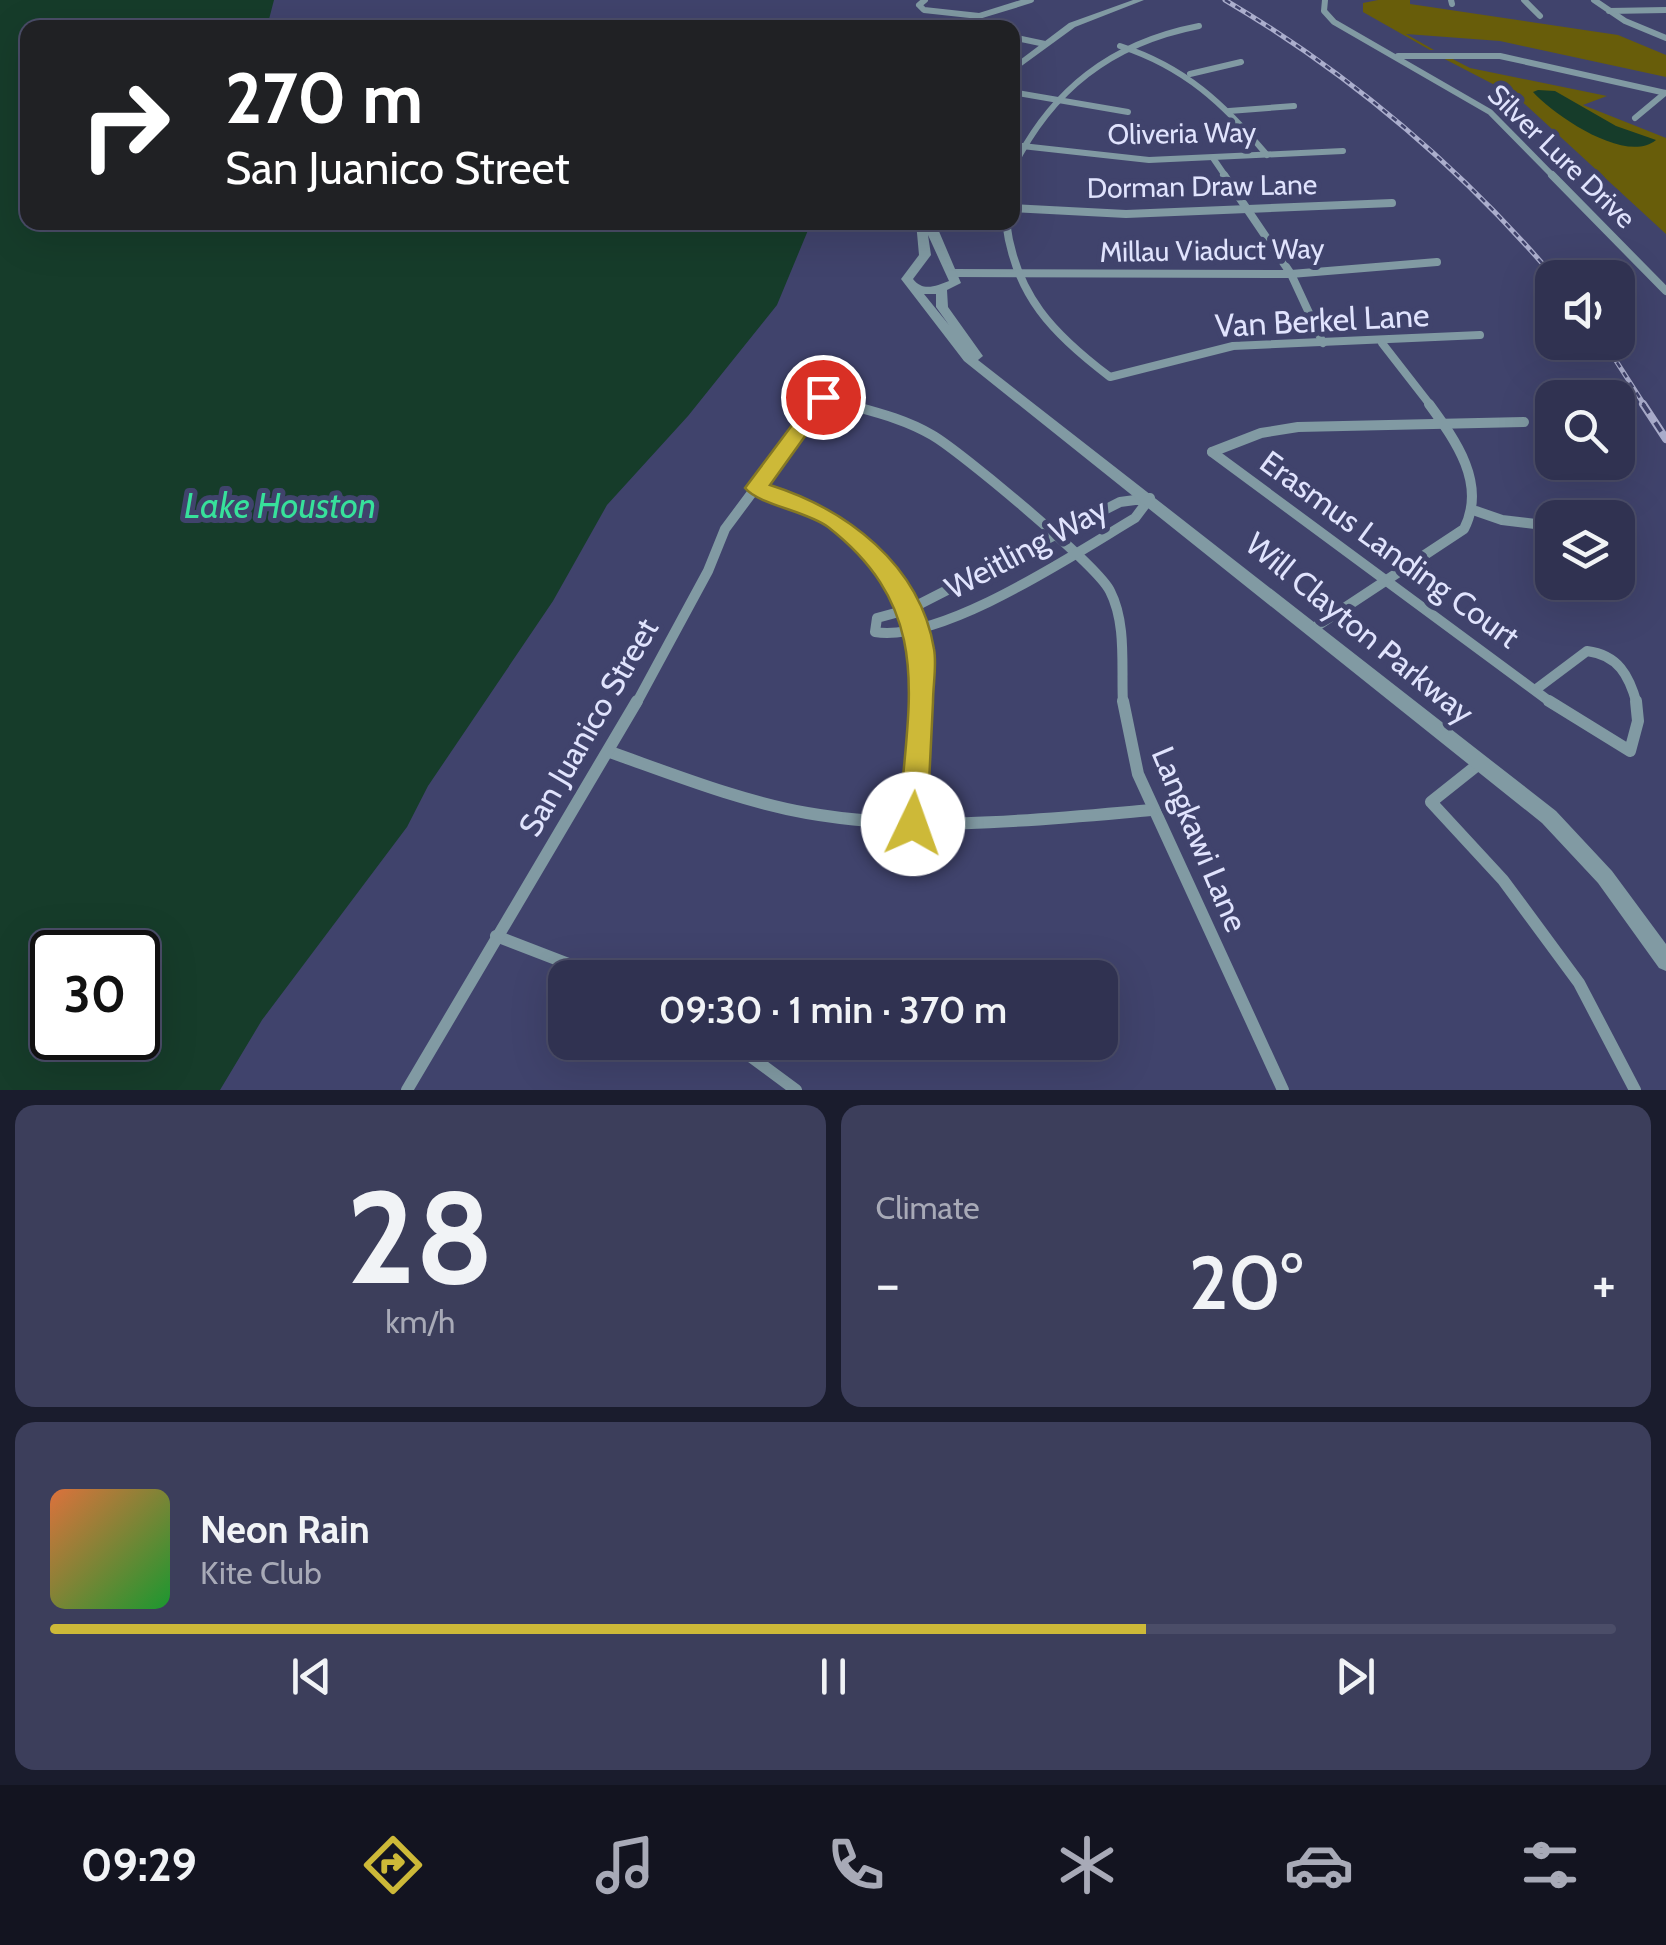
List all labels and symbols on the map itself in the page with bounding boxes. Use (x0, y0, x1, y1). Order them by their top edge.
street label: Silver Lure Drive (1481, 77, 1643, 235)
street label: Oliveria Way (1107, 115, 1257, 151)
street label: Dorman Draw Lane (1087, 167, 1317, 205)
street label: Millau Viaduct Way (1099, 231, 1325, 269)
street label: Van Berkel Lane (1214, 295, 1430, 345)
pin (781, 355, 866, 440)
street label: Erasmus Landing Court (1253, 442, 1527, 656)
water label: Lake Houston (184, 484, 376, 527)
street label: Weitling Way (938, 489, 1114, 607)
street label: Will Clayton Parkway (1238, 524, 1482, 732)
street label: San Juanico Street (510, 611, 666, 843)
street label: Langkawi Lane (1144, 741, 1256, 937)
position arrow (861, 772, 965, 876)
speed limit sign: 30 (30, 930, 160, 1060)

